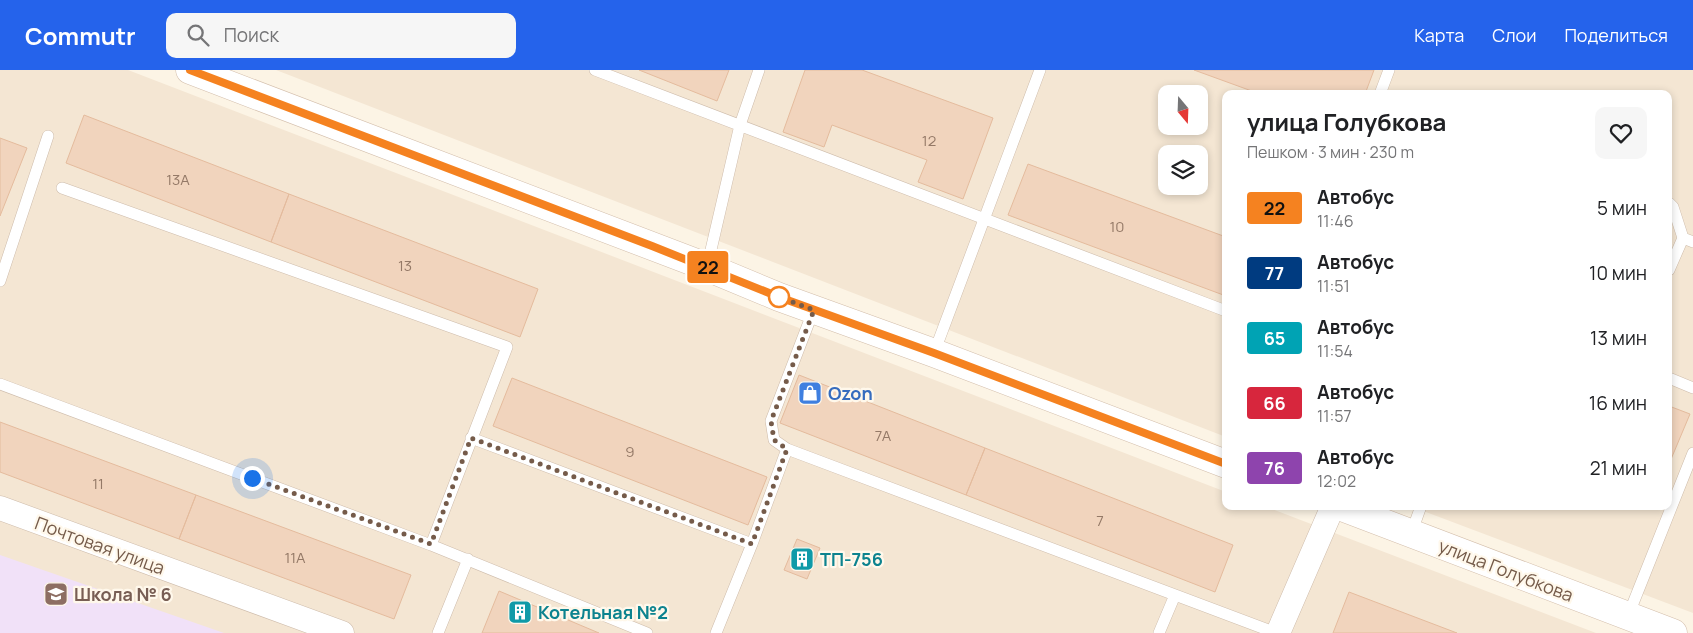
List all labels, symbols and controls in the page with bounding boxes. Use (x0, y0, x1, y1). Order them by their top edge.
search box (166, 13, 516, 58)
text: Commutr (25, 19, 136, 52)
icon: search (184, 21, 212, 49)
text: Поиск (224, 22, 279, 48)
text: Карта (1414, 23, 1464, 47)
text: Слои (1492, 23, 1536, 47)
text: Поделиться (1564, 23, 1668, 47)
north arrow (1158, 85, 1208, 135)
map controls (1158, 85, 1208, 195)
text: улица Голубкова (1247, 105, 1446, 138)
button: heart (1595, 107, 1647, 159)
house number: 12 (922, 130, 936, 151)
text: Пешком · 3 мин · 230 m (1247, 141, 1414, 163)
button: layers (1158, 145, 1208, 195)
house number: 13А (166, 169, 190, 190)
text: Автобус (1317, 184, 1394, 210)
text: 5 мин (1597, 195, 1647, 221)
text: 22 (1264, 196, 1285, 220)
text: 11:46 (1317, 210, 1354, 232)
house number: 10 (1110, 216, 1125, 237)
text: Автобус (1317, 249, 1394, 275)
line badge: 22 (686, 251, 730, 283)
house number: 13 (398, 255, 412, 276)
text: 22 (697, 255, 719, 279)
text: 10 мин (1589, 260, 1647, 286)
text: 77 (1265, 261, 1284, 285)
text: 11:51 (1317, 275, 1350, 297)
unlabelled marker (768, 286, 790, 308)
text: Автобус (1317, 314, 1394, 340)
text: 13 мин (1590, 325, 1647, 351)
text: 65 (1264, 326, 1285, 350)
text: 11:54 (1317, 340, 1353, 362)
text: Автобус (1317, 379, 1394, 405)
shop icon: Ozon (797, 380, 823, 406)
place label: Ozon (828, 381, 873, 405)
text: 16 мин (1589, 390, 1647, 416)
text: 66 (1263, 391, 1286, 415)
text: 11:57 (1317, 405, 1352, 427)
house number: 7А (875, 425, 892, 446)
house number: 9 (625, 441, 635, 462)
text: Автобус (1317, 444, 1394, 470)
text: 21 мин (1590, 455, 1647, 481)
text: 76 (1264, 456, 1285, 480)
your location (240, 466, 265, 491)
text: 12:02 (1317, 470, 1356, 492)
house number: 11 (92, 473, 104, 494)
street label: Почтовая улица (32, 510, 168, 580)
house number: 7 (1096, 510, 1104, 531)
street label: улица Голубкова (1435, 533, 1577, 607)
building icon: ТП-756 (789, 546, 815, 572)
house number: 11А (284, 547, 306, 568)
place label: ТП-756 (820, 547, 883, 571)
school or university icon: Школа № 6 (43, 581, 69, 607)
place label: Школа № 6 (74, 582, 172, 606)
building icon: Котельная №2 (507, 599, 533, 625)
place label: Котельная №2 (538, 600, 668, 624)

